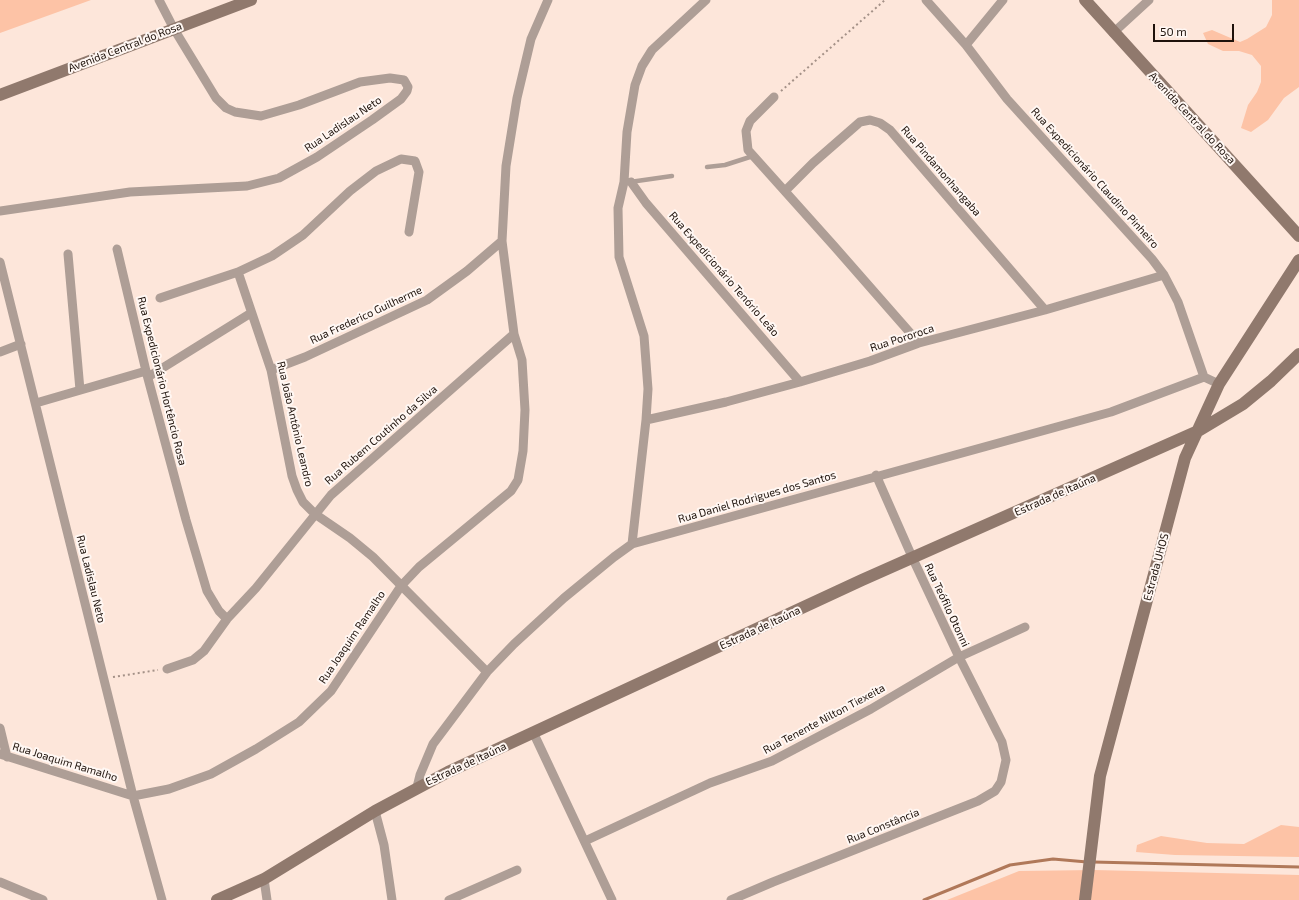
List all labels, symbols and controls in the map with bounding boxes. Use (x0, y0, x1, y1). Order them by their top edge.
scale bar (1155, 16, 1236, 42)
street label: Avenida Central do Rosa (66, 19, 184, 75)
text: 50 m (1160, 24, 1187, 38)
street label: Avenida Central do Rosa (1146, 69, 1238, 167)
street label: Rua Ladislau Neto (302, 93, 384, 155)
street label: Rua Expedicionário Claudino Pinheiro (1028, 105, 1162, 251)
street label: Rua Pindamonhangaba (898, 123, 984, 219)
street label: Rua Expedicionário Tenório Leão (666, 209, 782, 339)
street label: Rua Frederico Guilherme (308, 283, 424, 347)
street label: Rua Expedicionário Hortêncio Rosa (135, 295, 189, 467)
street label: Rua Pororoca (868, 321, 936, 355)
street label: Rua João Antônio Leandro (274, 360, 316, 488)
street label: Rua Rubem Coutinho da Silva (322, 383, 440, 487)
street label: Rua Daniel Rodrigues dos Santos (677, 468, 837, 526)
street label: Estrada de Itaúna (1012, 471, 1098, 519)
street label: Estrada UHOS (1141, 532, 1171, 602)
street label: Rua Ladislau Neto (74, 534, 108, 624)
street label: Rua Teófilo Otonni (922, 561, 972, 649)
street label: Rua Joaquim Ramalho (316, 588, 388, 686)
street label: Estrada de Itaúna (717, 603, 803, 653)
street label: Rua Tenente Nilton Tiexeita (761, 681, 887, 757)
street label: Estrada de Itaúna (423, 739, 509, 789)
street label: Rua Joaquim Ramalho (11, 740, 119, 784)
street label: Rua Constância (845, 805, 921, 847)

